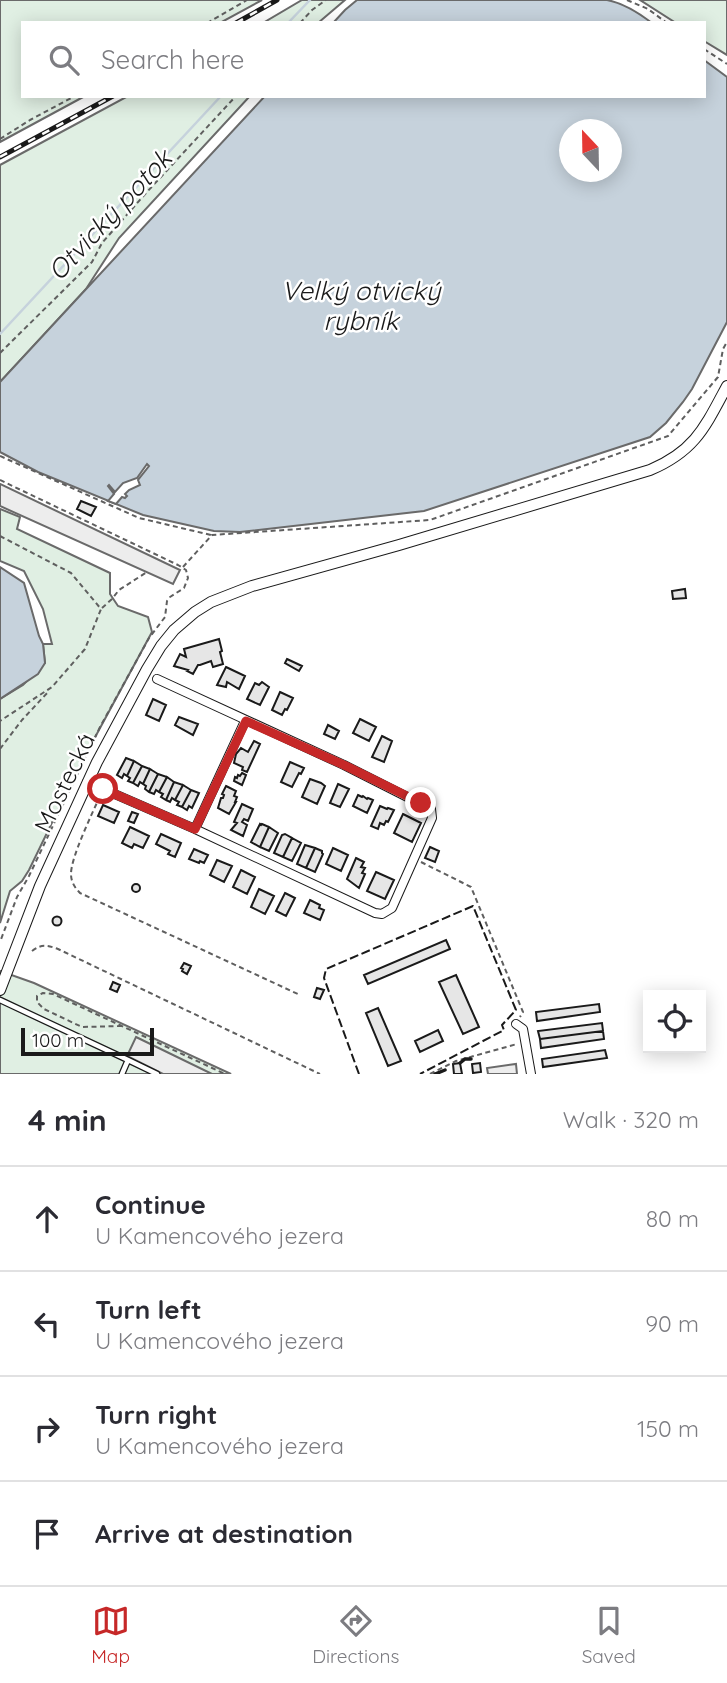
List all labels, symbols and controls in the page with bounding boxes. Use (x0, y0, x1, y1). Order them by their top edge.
search box (21, 21, 706, 98)
icon: search (45, 41, 83, 79)
text: Search here (101, 43, 245, 76)
north arrow (559, 119, 622, 182)
water label: Otvický potok (41, 141, 180, 287)
water label: Velký otvický rybník (281, 274, 442, 337)
street label: Mostecká (27, 728, 101, 837)
route start (87, 773, 118, 804)
route end (405, 787, 436, 818)
map controls (643, 990, 706, 1053)
button: locate (643, 990, 706, 1053)
scale bar (21, 1025, 154, 1057)
text: 100 m (32, 1028, 84, 1052)
text: 4 min (28, 1101, 107, 1139)
text: Walk · 320 m (563, 1105, 699, 1134)
text: Continue (95, 1188, 206, 1221)
icon: ahead (28, 1200, 66, 1238)
text: 80 m (646, 1204, 699, 1233)
text: U Kamencového jezera (95, 1221, 344, 1250)
text: Turn left (95, 1293, 202, 1326)
icon: left (28, 1305, 66, 1343)
text: 90 m (645, 1309, 699, 1338)
text: U Kamencového jezera (95, 1326, 344, 1355)
text: Turn right (95, 1398, 217, 1431)
icon: right (28, 1410, 66, 1448)
text: 150 m (637, 1414, 699, 1443)
text: U Kamencového jezera (95, 1431, 344, 1460)
icon: arrive (28, 1515, 66, 1553)
text: Arrive at destination (95, 1517, 353, 1550)
tab: Map (91, 1602, 130, 1668)
tab: Directions (312, 1602, 399, 1668)
tab: Saved (582, 1602, 636, 1668)

